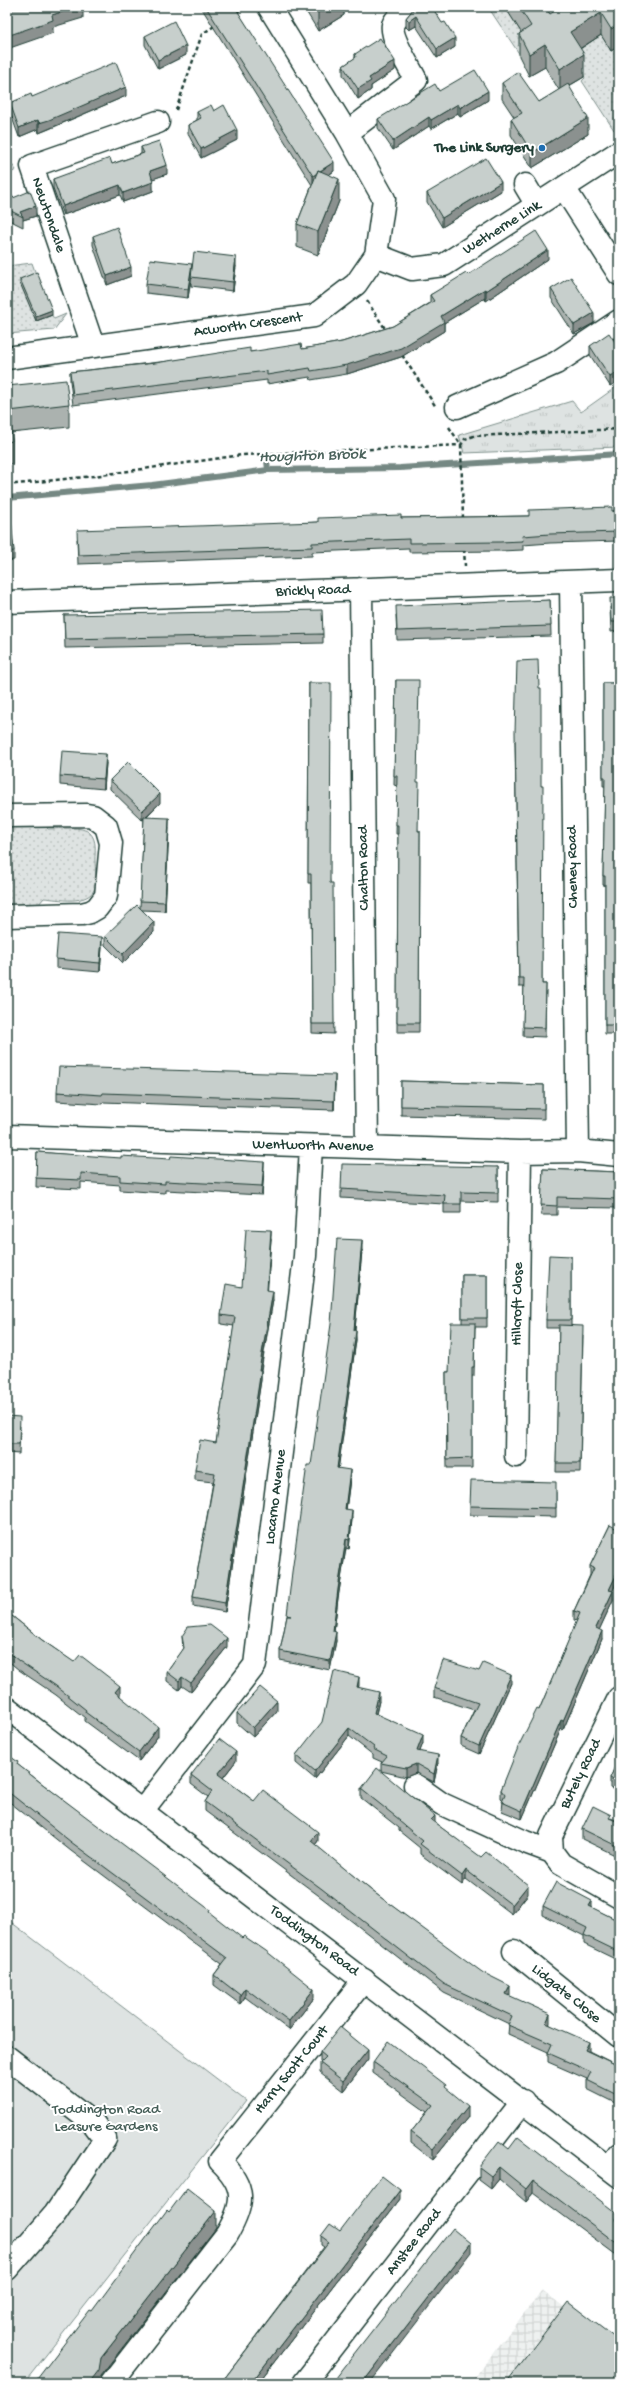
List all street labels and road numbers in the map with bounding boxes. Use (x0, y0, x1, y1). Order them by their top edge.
street label: Newtondale (27, 175, 69, 255)
street label: Wetherne Link (460, 196, 545, 259)
street label: Acworth Crescent (193, 308, 305, 342)
street label: Brickly Road (274, 581, 352, 601)
street label: Chalton Road (354, 824, 374, 911)
street label: Cheney Road (563, 824, 583, 908)
street label: Wentworth Avenue (252, 1136, 374, 1156)
street label: Hillcroft Close (508, 1262, 528, 1346)
street label: Locarno Avenue (261, 1448, 291, 1546)
street label: Butely Road (556, 1735, 606, 1813)
street label: Toddington Road (265, 1901, 363, 1981)
street label: Lidgate Close (528, 1960, 605, 2028)
street label: Harry Scott Court (251, 2021, 334, 2118)
street label: Anstee Road (382, 2204, 446, 2279)

